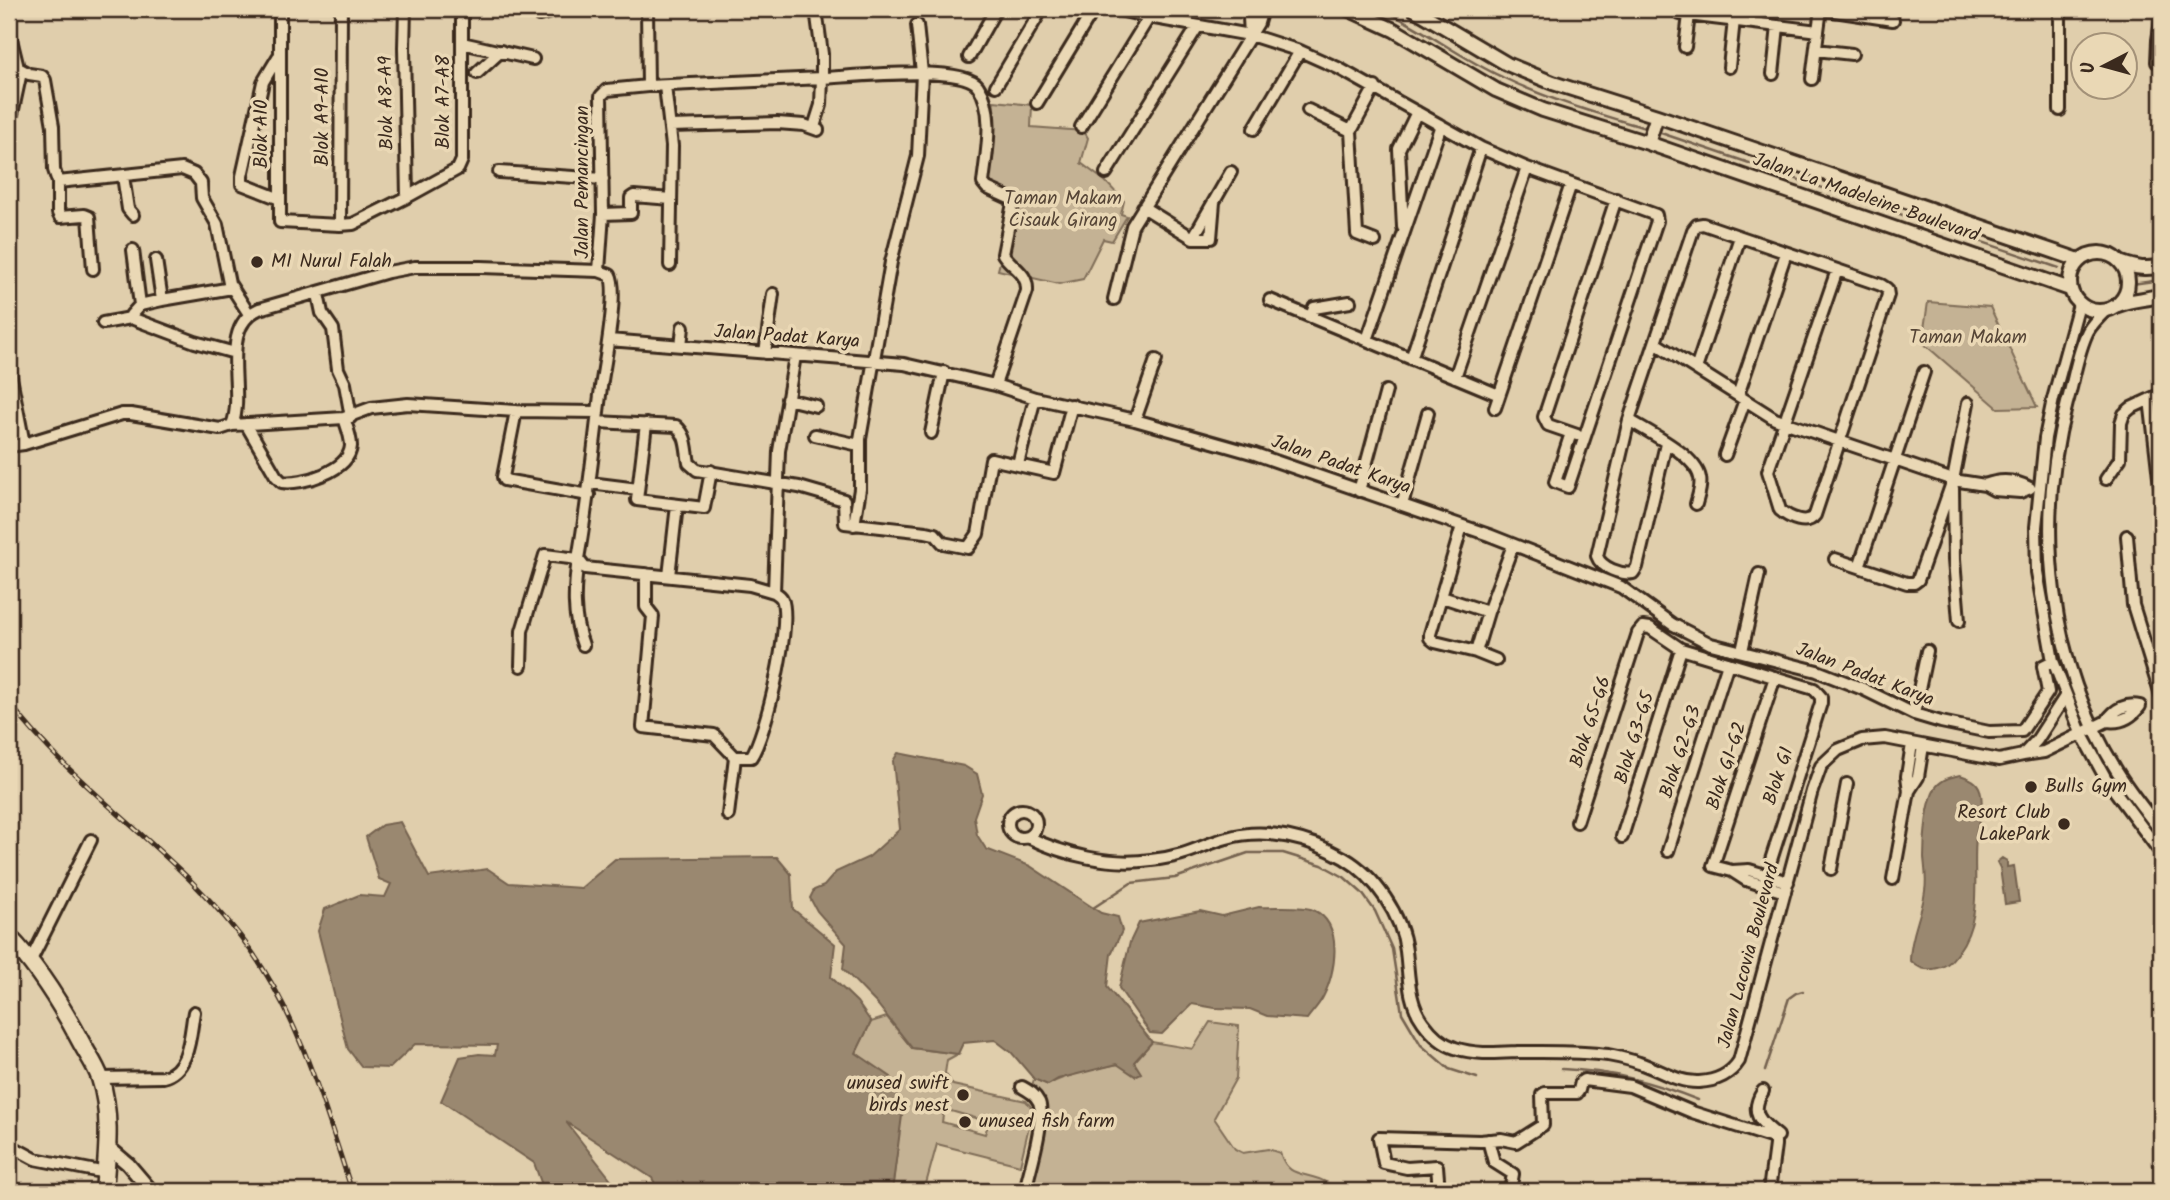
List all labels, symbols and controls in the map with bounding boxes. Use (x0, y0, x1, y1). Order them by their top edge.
north arrow (2068, 32, 2138, 102)
street label: Blok A7-A8 (429, 54, 459, 149)
street label: Blok A8-A9 (371, 56, 403, 150)
text: U (2074, 60, 2105, 75)
street label: Blok A9-A10 (308, 68, 338, 166)
street label: Blok A10 (247, 100, 277, 168)
street label: Jalan Pemancingan (568, 105, 598, 259)
street label: Jalan La Madeleine Boulevard (1749, 145, 1984, 251)
park label: Taman Makam Cisauk Girang (1004, 184, 1122, 236)
place label: MI Nurul Falah (271, 247, 392, 277)
marker: MI Nurul Falah (249, 254, 265, 270)
street label: Jalan Padat Karya (713, 317, 861, 357)
park label: Taman Makam (1909, 323, 2027, 353)
street label: Jalan Padat Karya (1267, 427, 1415, 503)
street label: Jalan Padat Karya (1791, 635, 1939, 715)
street label: Blok G5-G6 (1562, 672, 1620, 772)
street label: Blok G3-G5 (1607, 687, 1664, 788)
street label: Blok G2-G3 (1652, 702, 1710, 802)
street label: Blok G1-G2 (1699, 718, 1755, 814)
street label: Blok G1 (1756, 743, 1802, 809)
place label: Bulls Gym (2045, 772, 2127, 802)
marker: Bulls Gym (2023, 779, 2039, 795)
place label: Resort Club LakePark (1957, 798, 2050, 850)
marker: Resort Club LakePark (2056, 816, 2072, 832)
street label: Jalan Lacovia Boulevard (1710, 860, 1788, 1052)
place label: unused swift birds nest (847, 1069, 950, 1121)
marker: unused swift birds nest (955, 1087, 971, 1103)
place label: unused fish farm (979, 1107, 1115, 1137)
marker: unused fish farm (957, 1114, 973, 1130)

